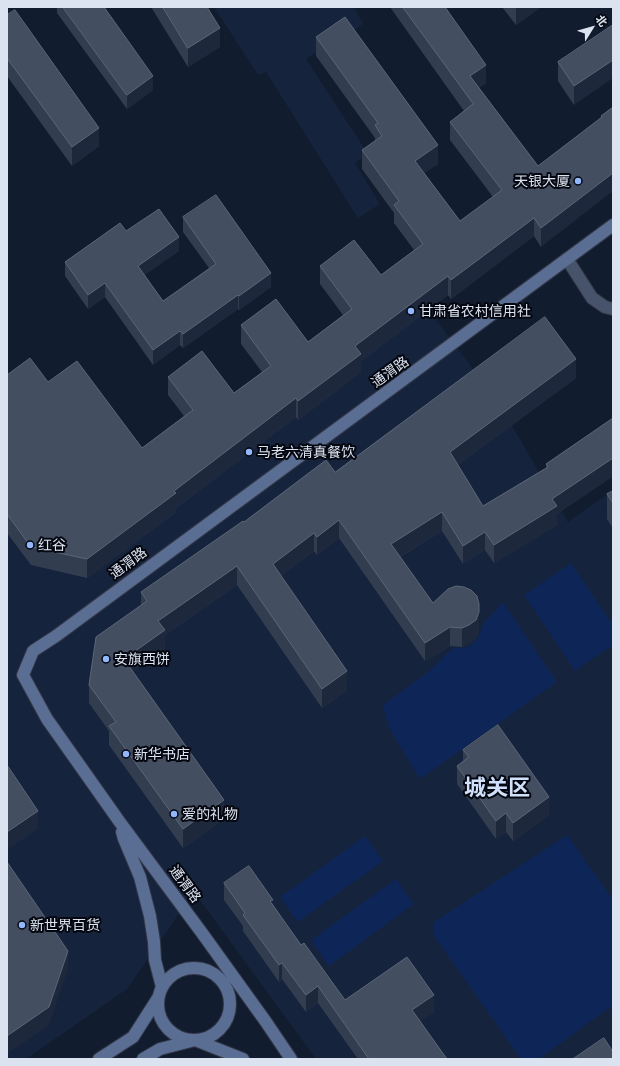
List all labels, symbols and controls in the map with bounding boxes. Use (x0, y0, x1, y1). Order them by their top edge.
north arrow (572, 8, 612, 48)
text: 北 (593, 12, 610, 29)
place label: 天银大厦 (514, 173, 570, 189)
marker: 天银大厦 (573, 176, 583, 186)
place label: 甘肃省农村信用社 (419, 303, 531, 319)
marker: 甘肃省农村信用社 (406, 306, 416, 316)
street label: 通渭路 (368, 353, 412, 391)
place label: 马老六清真餐饮 (257, 444, 355, 460)
marker: 马老六清真餐饮 (244, 447, 254, 457)
place label: 红谷 (38, 537, 66, 553)
marker: 红谷 (25, 540, 35, 550)
street label: 通渭路 (106, 544, 150, 582)
place label: 安旗西饼 (114, 651, 170, 667)
marker: 安旗西饼 (101, 654, 111, 664)
place label: 新华书店 (134, 746, 190, 762)
marker: 新华书店 (121, 749, 131, 759)
district label: 城关区 (464, 775, 530, 801)
place label: 爱的礼物 (182, 806, 238, 822)
marker: 爱的礼物 (169, 809, 179, 819)
street label: 通渭路 (166, 862, 204, 906)
place label: 新世界百货 (30, 917, 100, 933)
marker: 新世界百货 (17, 920, 27, 930)

